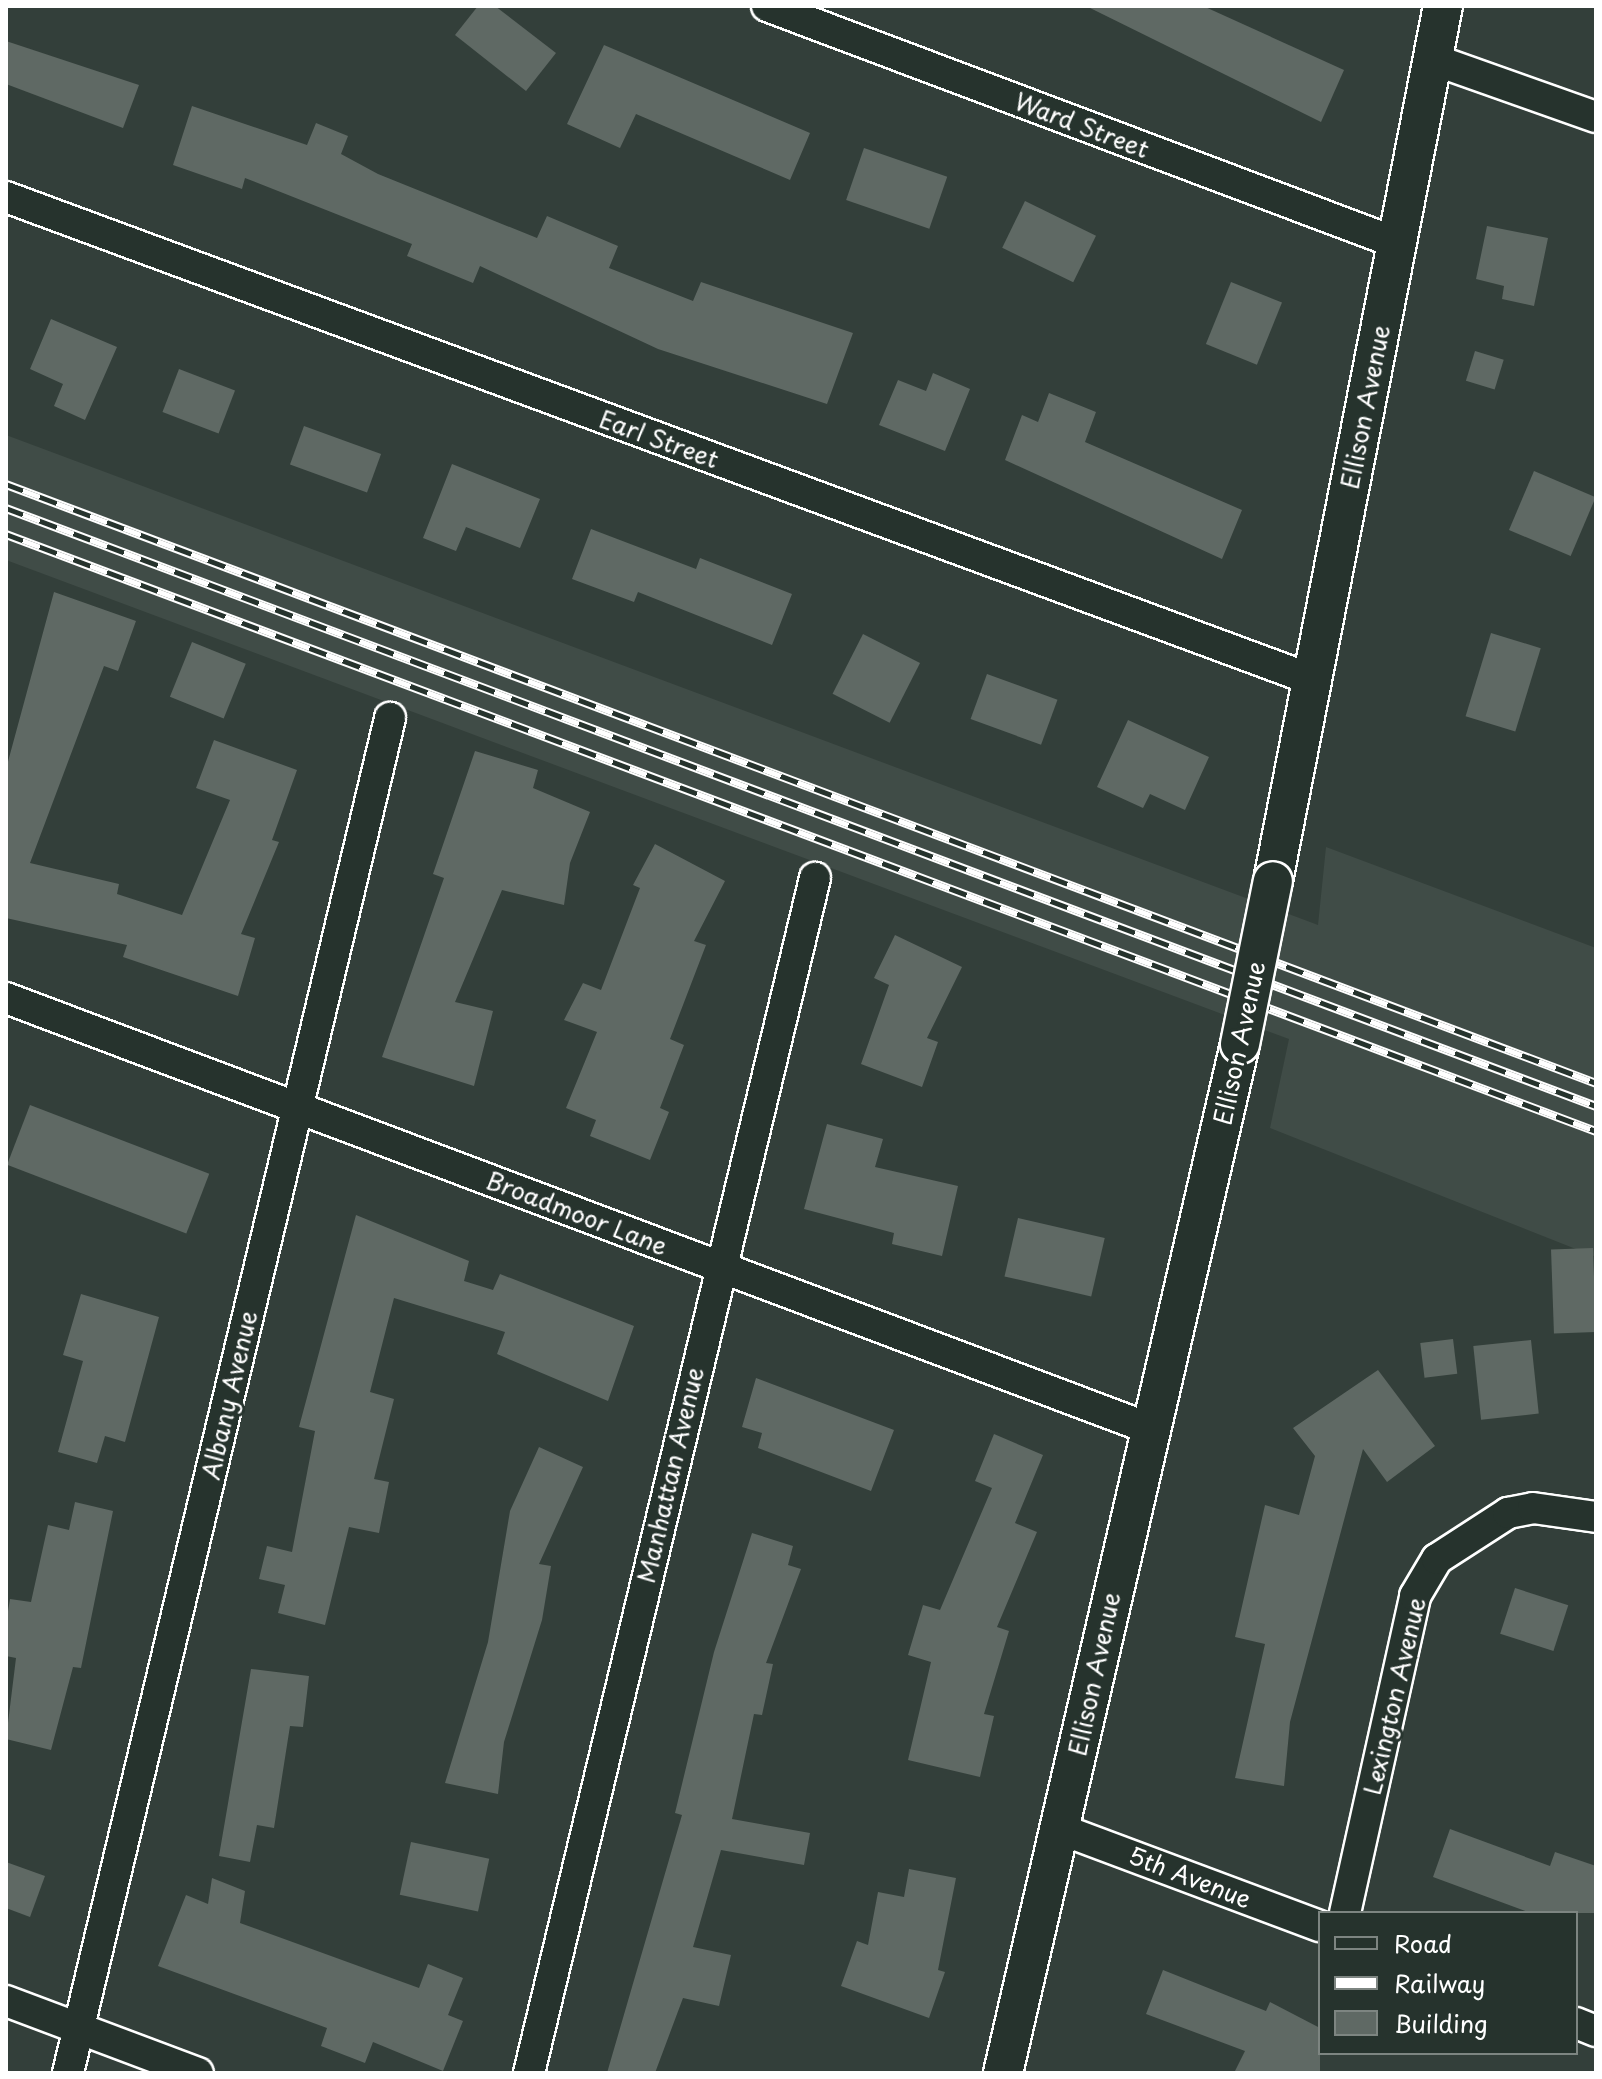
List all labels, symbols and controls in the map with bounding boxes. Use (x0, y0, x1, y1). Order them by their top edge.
street label: Ward Street (1010, 86, 1154, 164)
street label: Ellison Avenue (1335, 324, 1395, 490)
street label: Earl Street (595, 404, 723, 474)
street label: Ellison Avenue (1208, 960, 1270, 1126)
street label: Broadmoor Lane (482, 1165, 672, 1261)
street label: Albany Avenue (196, 1308, 262, 1482)
street label: Manhattan Avenue (631, 1364, 709, 1586)
street label: Ellison Avenue (1063, 1591, 1125, 1757)
street label: Lexington Avenue (1358, 1596, 1430, 1796)
street label: 5th Avenue (1125, 1840, 1255, 1914)
legend (1318, 1911, 1578, 2055)
text: Road (1394, 1925, 1452, 1961)
text: Railway (1394, 1965, 1485, 2001)
text: Building (1394, 2005, 1488, 2041)

